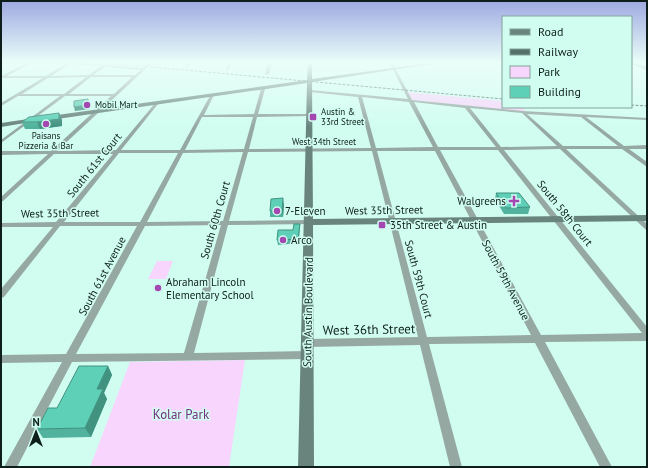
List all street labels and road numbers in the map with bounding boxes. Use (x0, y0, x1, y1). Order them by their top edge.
street label: South 61st Court (64, 130, 125, 200)
street label: West 34th Street (292, 136, 356, 147)
street label: South 58th Court (534, 177, 596, 249)
street label: South 60th Court (197, 179, 233, 261)
street label: West 35th Street (345, 202, 424, 218)
street label: West 35th Street (21, 205, 100, 221)
street label: South 61st Avenue (75, 234, 129, 318)
street label: South 59th Avenue (479, 237, 533, 323)
street label: South 59th Court (402, 238, 436, 320)
street label: South Austin Boulevard (300, 257, 316, 367)
street label: West 36th Street (323, 320, 416, 339)

